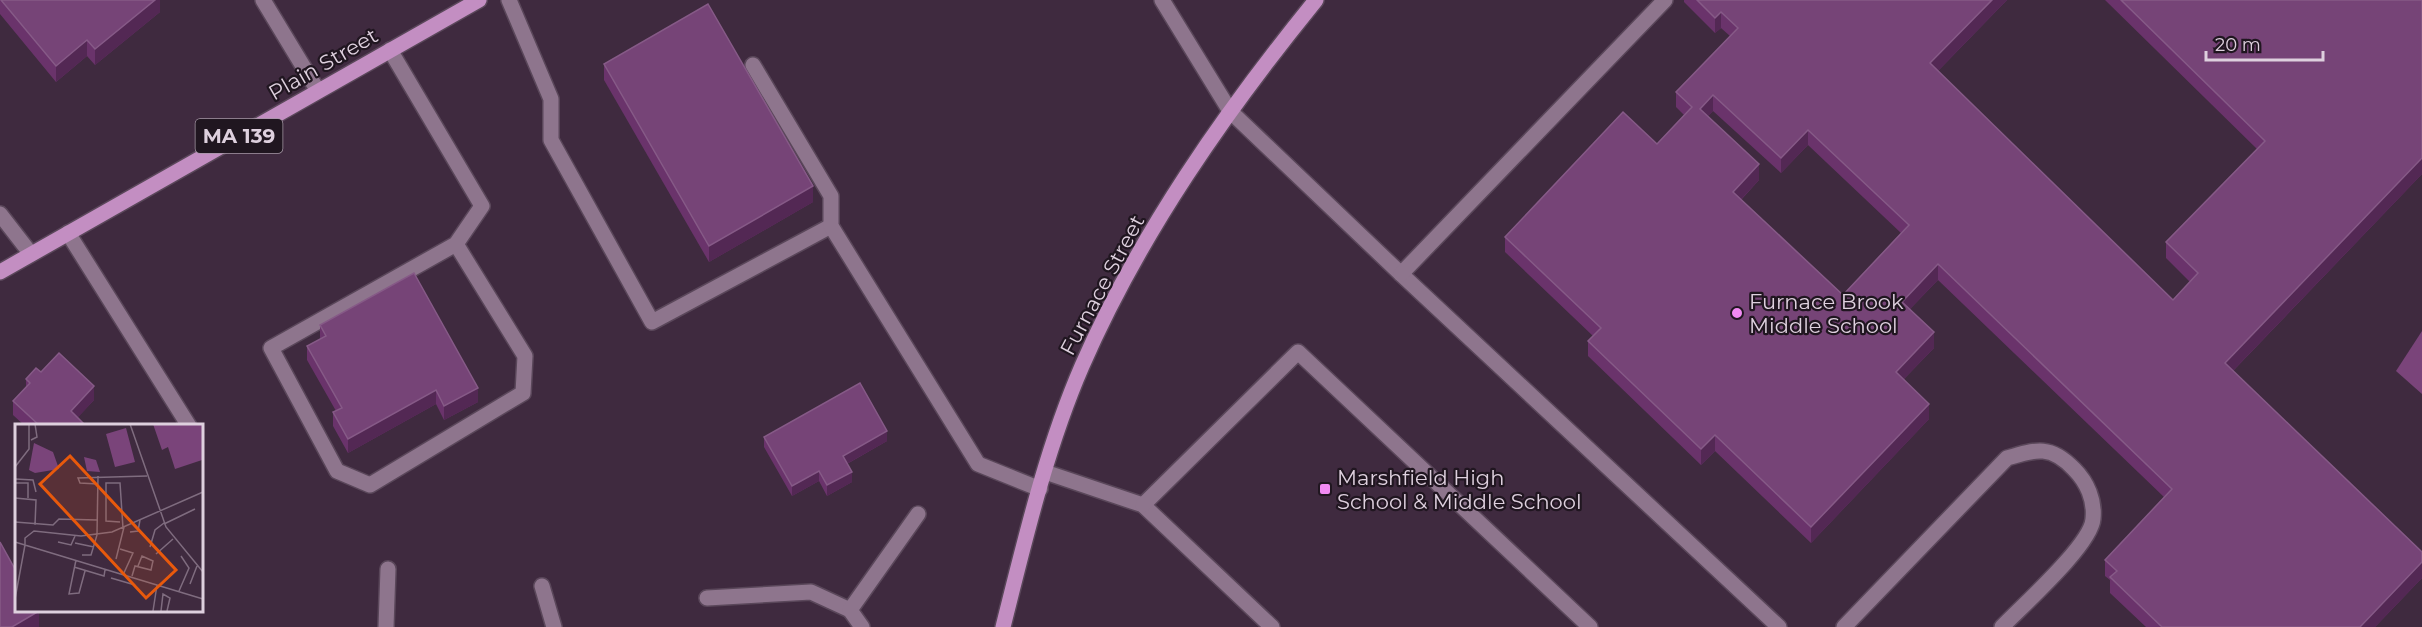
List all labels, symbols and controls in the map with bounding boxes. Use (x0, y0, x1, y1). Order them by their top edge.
street label: Plain Street (264, 23, 382, 105)
scale bar (2206, 24, 2323, 62)
text: 20 m (2215, 34, 2261, 56)
road number: MA 139 (196, 119, 282, 153)
street label: Furnace Street (1055, 211, 1149, 359)
place label: Furnace Brook Middle School (1749, 289, 1904, 338)
marker: Furnace Brook Middle School (1730, 306, 1744, 320)
inset map (15, 424, 202, 612)
place label: Marshfield High School & Middle School (1337, 465, 1582, 514)
marker: Marshfield High School & Middle School (1318, 482, 1332, 496)

